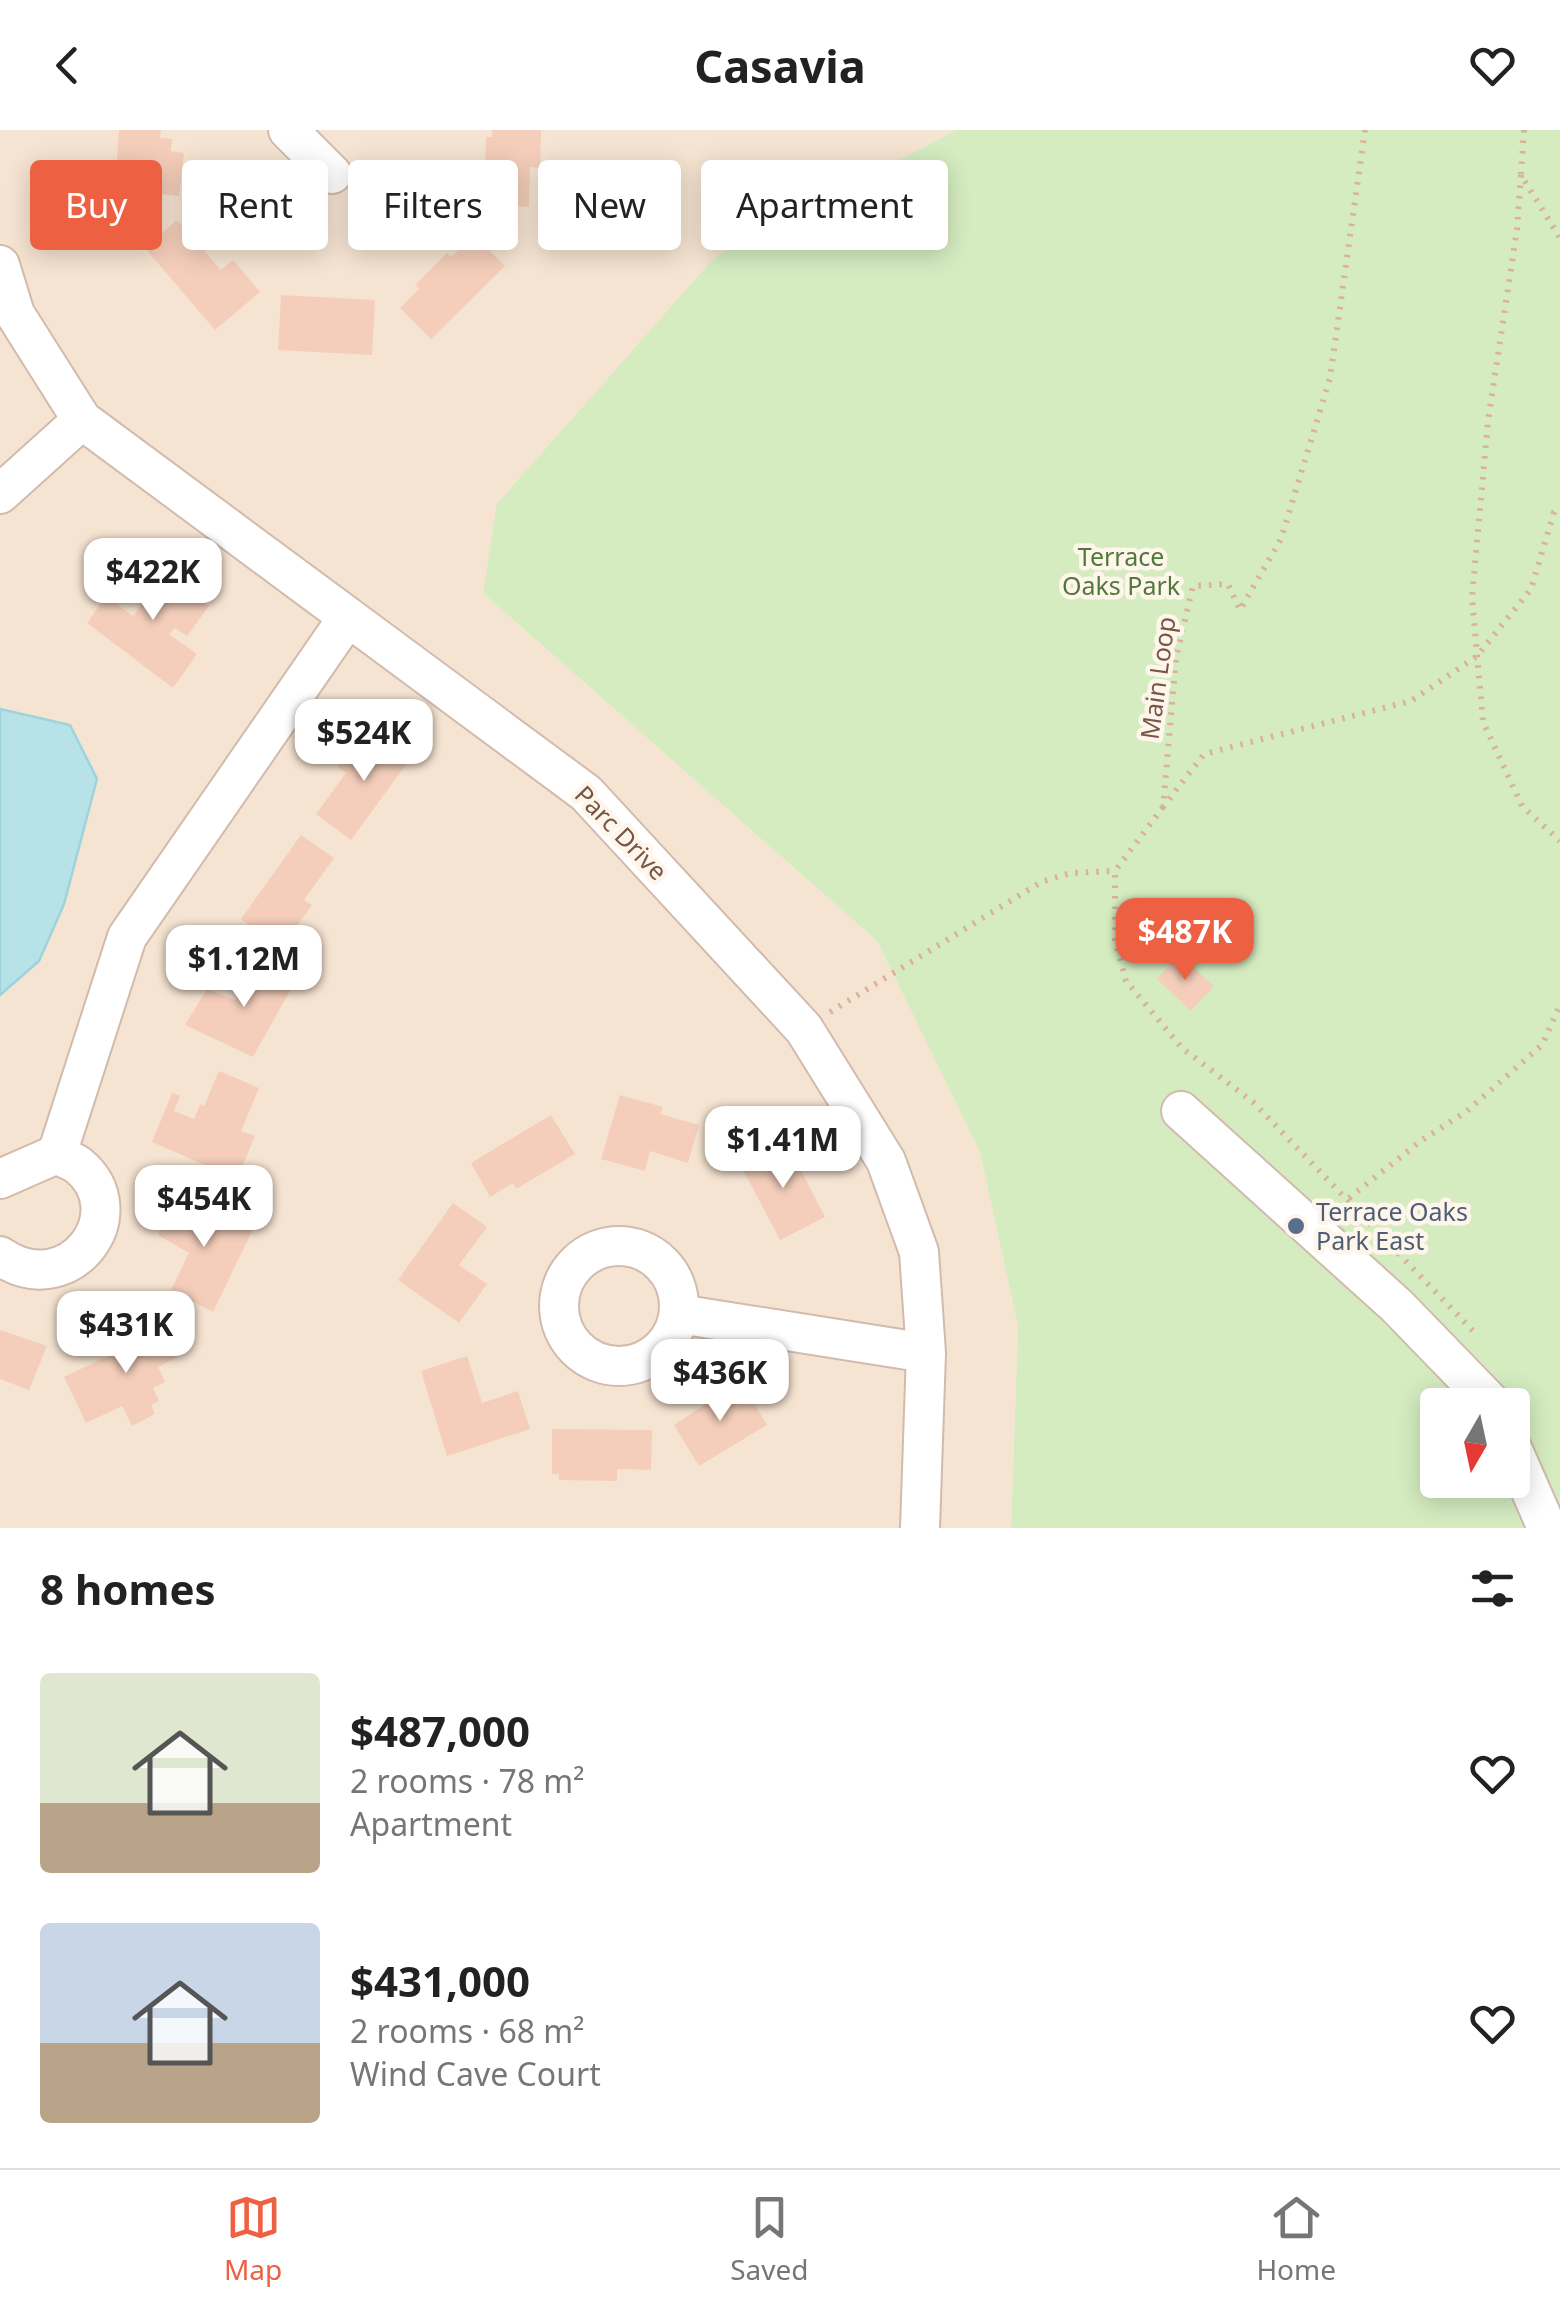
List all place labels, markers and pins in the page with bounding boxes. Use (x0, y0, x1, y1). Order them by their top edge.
pin: $422K (83, 538, 223, 623)
pin: $524K (294, 699, 434, 784)
pin: $487K (1115, 898, 1255, 983)
pin: $1.12M (163, 925, 325, 1010)
pin: $1.41M (702, 1106, 864, 1191)
pin: $454K (134, 1165, 274, 1250)
place label: Terrace Oaks Park East (1316, 1194, 1468, 1257)
marker: Terrace Oaks Park East (1285, 1215, 1307, 1237)
pin: $431K (56, 1291, 196, 1376)
pin: $436K (650, 1339, 790, 1424)

